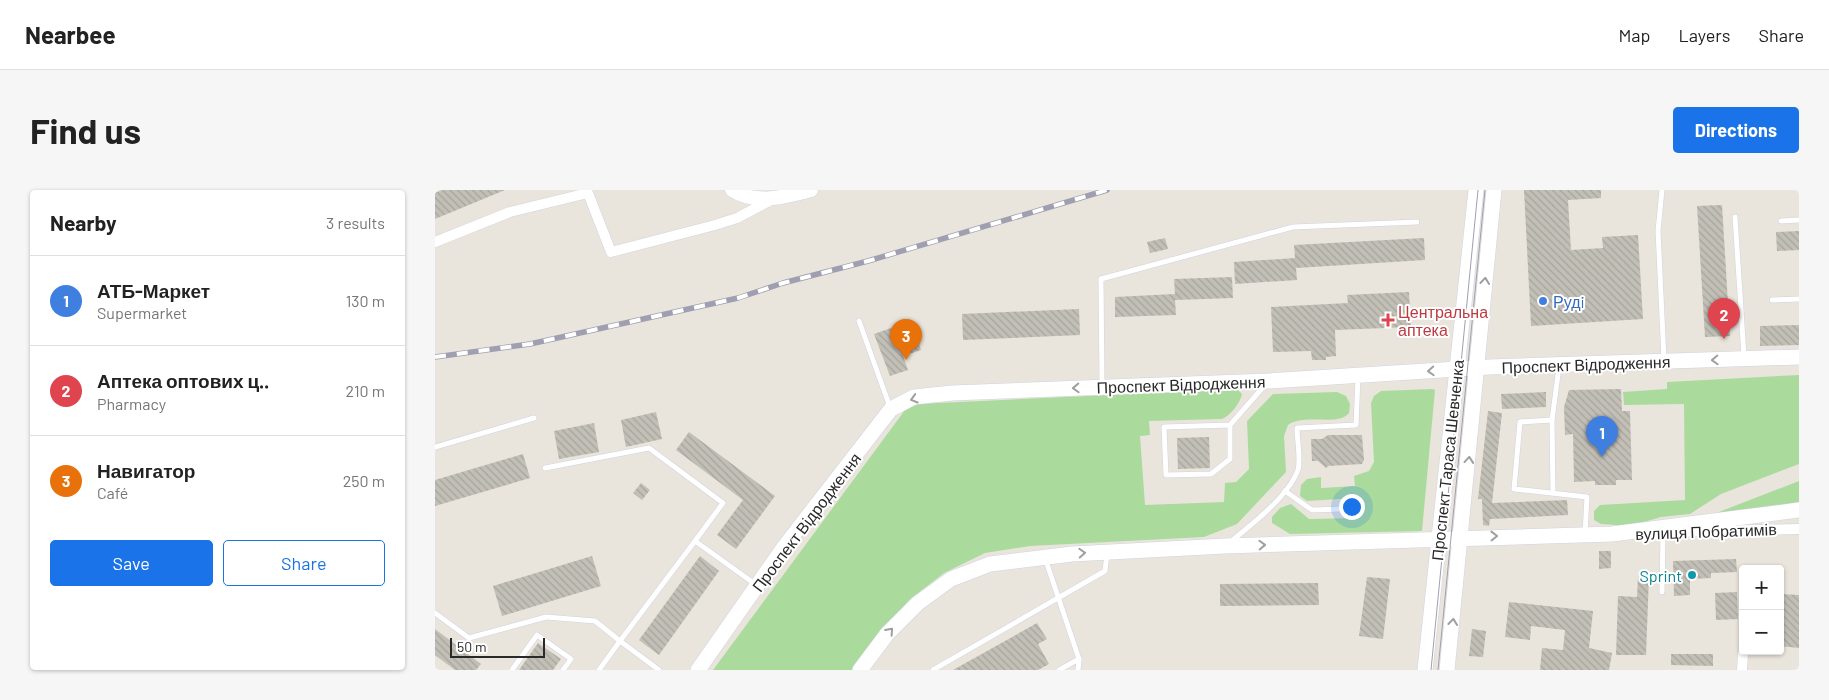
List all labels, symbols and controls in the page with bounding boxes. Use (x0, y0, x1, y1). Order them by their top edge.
text: Nearbee (25, 20, 116, 49)
text: Map (1618, 24, 1650, 46)
text: Layers (1678, 24, 1731, 46)
text: Share (1759, 24, 1804, 46)
button: Directions (1673, 107, 1799, 153)
text: Find us (30, 109, 141, 151)
text: Nearby (50, 210, 116, 235)
text: 3 results (326, 213, 385, 232)
one-way arrow (1479, 276, 1490, 284)
text: АТБ-Маркет (97, 279, 210, 302)
text: 1 (63, 291, 69, 310)
text: 130 m (346, 291, 385, 310)
place label: Рудi (1553, 292, 1585, 311)
marker: Рудi (1537, 295, 1549, 307)
pin: 2 (1708, 298, 1740, 339)
place label: Центральна аптека (1398, 302, 1488, 339)
text: Supermarket (97, 303, 187, 322)
marker: Центральна аптека (1382, 314, 1394, 326)
pin: 3 (890, 319, 922, 360)
street label: Проспект Відродження (1501, 352, 1671, 376)
one-way arrow (1711, 355, 1719, 365)
street label: Проспект Тараса Шевченка (1427, 358, 1467, 561)
one-way arrow (1426, 366, 1434, 377)
text: Аптека оптових ц‥ (97, 369, 269, 392)
street label: Проспект Відродження (1096, 372, 1266, 396)
text: 2 (62, 381, 70, 400)
text: 210 m (346, 381, 385, 400)
one-way arrow (1072, 383, 1080, 394)
one-way arrow (911, 393, 919, 403)
text: Pharmacy (97, 394, 166, 413)
pin: 1 (1586, 416, 1618, 457)
street label: Проспект Відродження (748, 449, 864, 595)
one-way arrow (1463, 456, 1474, 464)
text: Навигатор (97, 459, 195, 482)
text: 3 (62, 471, 70, 490)
text: 250 m (343, 471, 385, 490)
text: Café (97, 483, 128, 502)
your location (1339, 494, 1365, 520)
street label: вулиця Побратимів (1635, 519, 1777, 543)
one-way arrow (1490, 531, 1498, 542)
one-way arrow (1258, 539, 1266, 550)
button: Save (50, 540, 213, 586)
button: Share (223, 540, 385, 586)
one-way arrow (1078, 548, 1086, 559)
map controls (1739, 565, 1784, 655)
button: + (1739, 565, 1784, 610)
place label: Sprint (1639, 566, 1682, 585)
marker: Sprint (1686, 569, 1698, 581)
button: − (1739, 610, 1784, 655)
one-way arrow (1447, 617, 1458, 625)
one-way arrow (884, 628, 893, 637)
scale bar (450, 635, 545, 658)
text: 50 m (457, 638, 486, 655)

